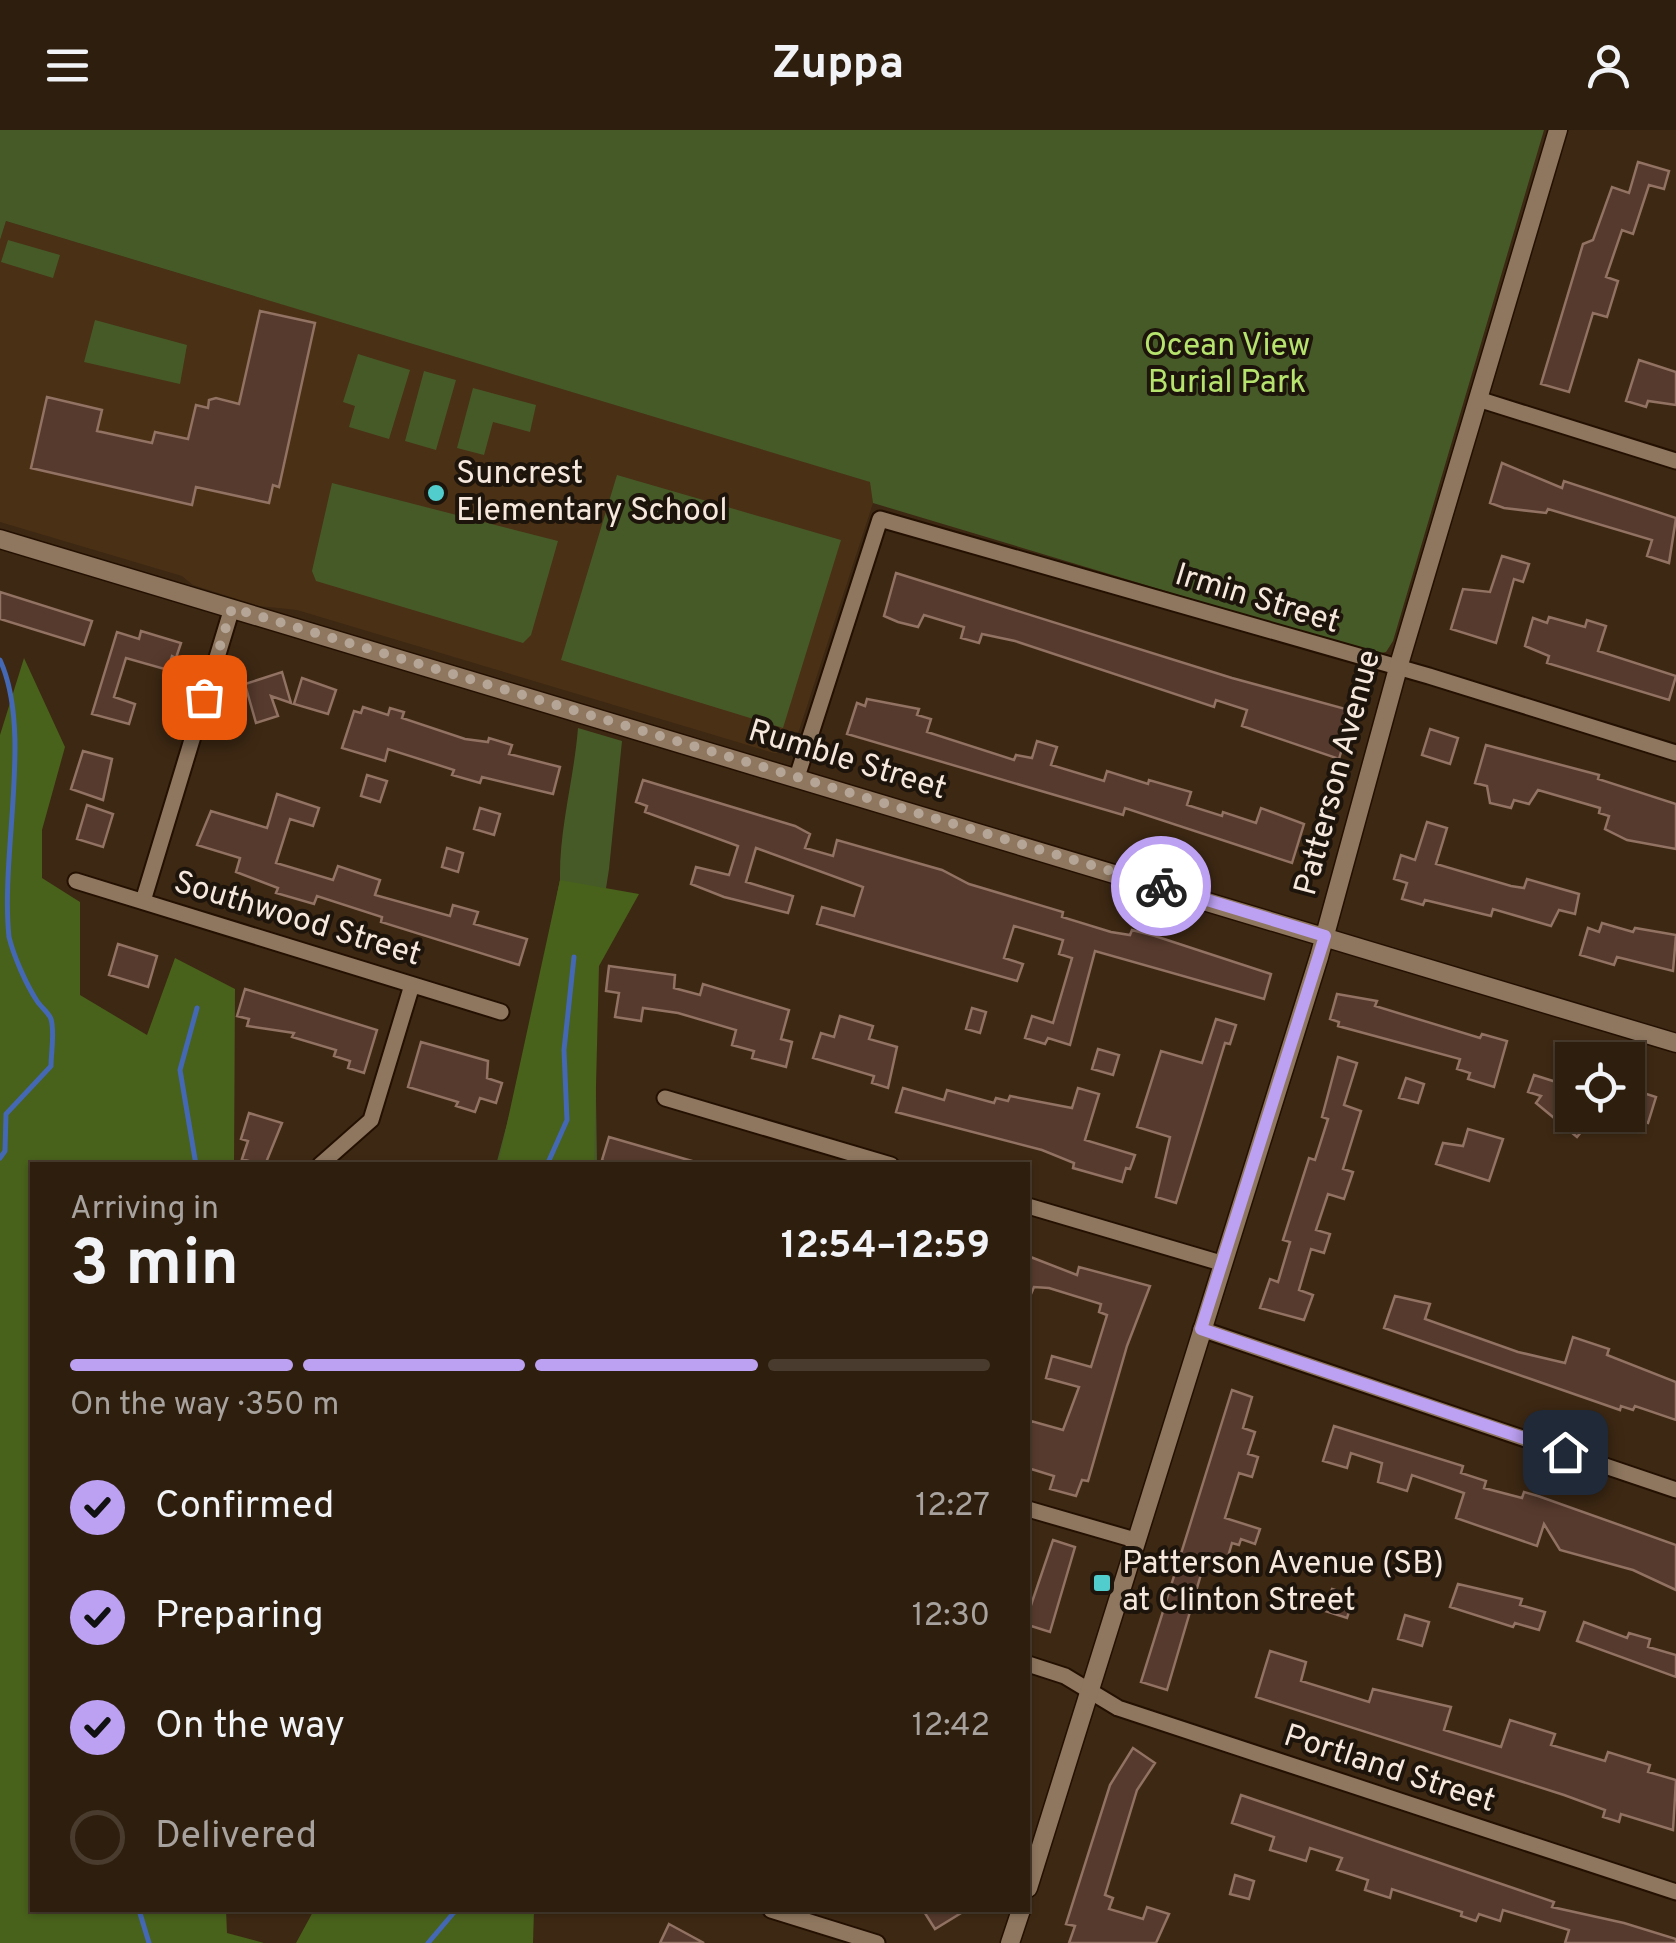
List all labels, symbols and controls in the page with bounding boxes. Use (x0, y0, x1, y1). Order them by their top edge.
text: Zuppa (772, 37, 904, 94)
icon: menu (40, 38, 95, 93)
icon: person (1581, 38, 1636, 93)
park label: Ocean View Burial Park (1144, 327, 1310, 404)
place label: Suncrest Elementary School (456, 455, 728, 532)
marker: Suncrest Elementary School (425, 482, 447, 504)
street label: Irmin Street (1170, 556, 1344, 644)
street label: Patterson Avenue (1287, 646, 1391, 900)
pin (162, 655, 247, 740)
icon: bag (177, 670, 232, 725)
street label: Rumble Street (743, 712, 951, 810)
courier (1111, 836, 1211, 936)
icon: bike (1134, 859, 1189, 914)
street label: Southwood Street (168, 863, 426, 977)
map controls (1555, 1042, 1645, 1132)
button: locate (1555, 1042, 1645, 1132)
text: Arriving in (70, 1190, 219, 1230)
text: 12:54–12:59 (781, 1223, 990, 1272)
text: 3 min (70, 1226, 239, 1308)
text: On the way · 350 m (70, 1386, 339, 1426)
pin (1523, 1410, 1608, 1495)
icon: home (1538, 1425, 1593, 1480)
icon: check (70, 1480, 125, 1535)
text: Confirmed (155, 1483, 334, 1532)
text: 12:27 (915, 1487, 990, 1527)
place label: Patterson Avenue (SB) at Clinton Street (1122, 1545, 1444, 1622)
marker: Patterson Avenue (SB) at Clinton Street (1091, 1572, 1113, 1594)
icon: check (70, 1590, 125, 1645)
text: Preparing (155, 1593, 324, 1642)
text: 12:30 (912, 1597, 990, 1637)
icon: check (70, 1700, 125, 1755)
text: On the way (155, 1703, 345, 1752)
text: 12:42 (912, 1707, 990, 1747)
street label: Portland Street (1278, 1717, 1500, 1823)
text: Delivered (155, 1813, 317, 1862)

